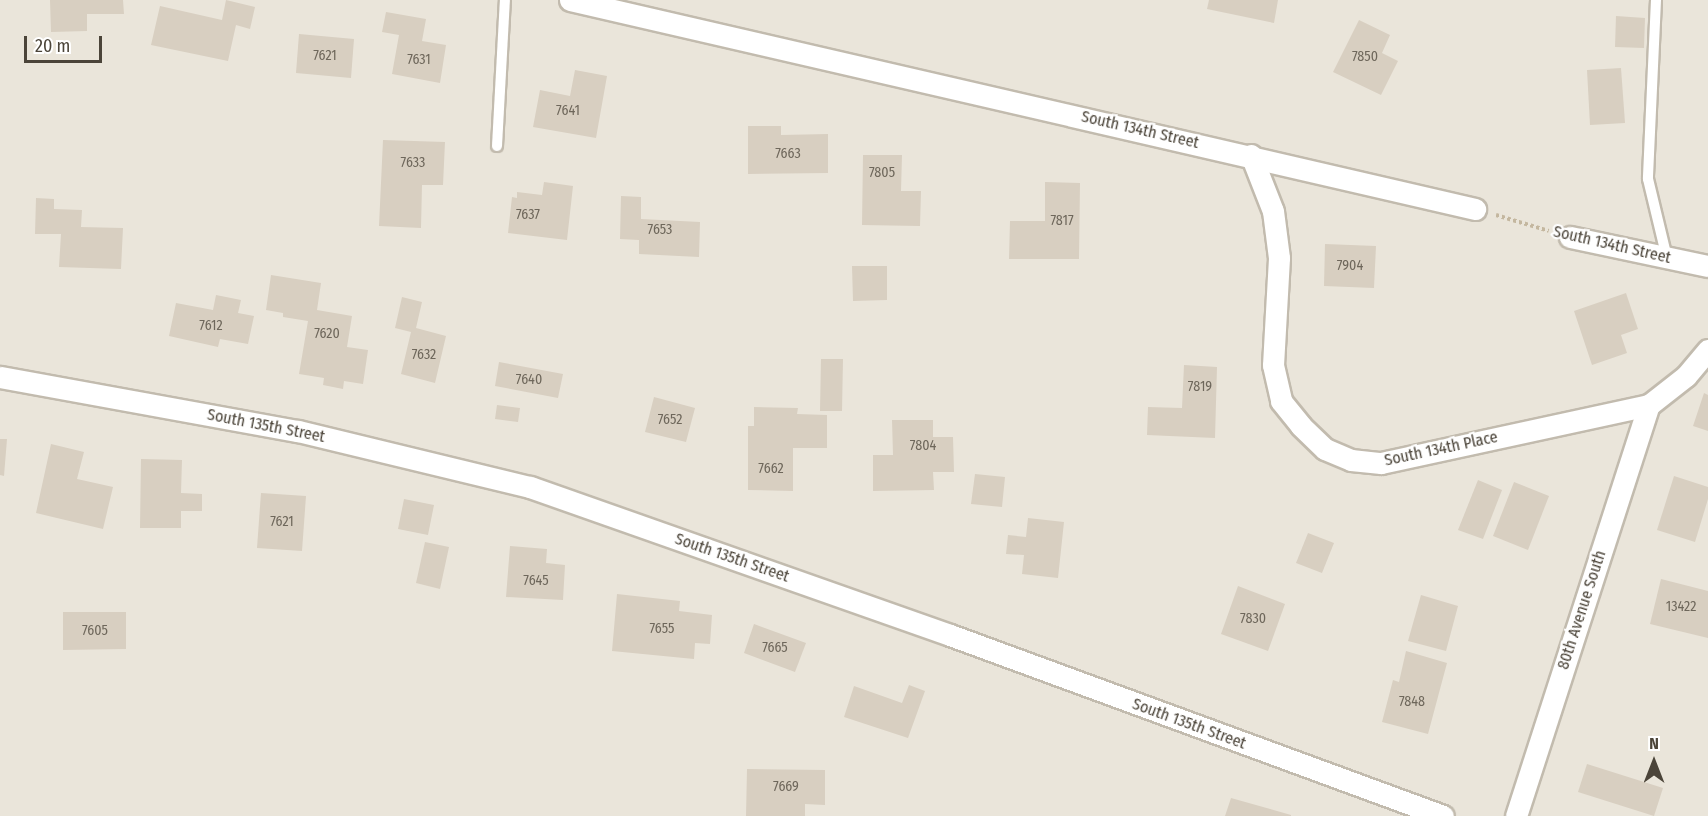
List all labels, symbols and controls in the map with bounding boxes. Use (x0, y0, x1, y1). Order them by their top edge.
scale bar (27, 24, 105, 62)
text: 20 m (35, 35, 70, 57)
house number: 7621 (313, 48, 337, 64)
house number: 7850 (1352, 49, 1378, 65)
house number: 7631 (407, 52, 431, 68)
house number: 7641 (556, 103, 580, 119)
street label: South 134th Street (1079, 107, 1201, 153)
house number: 7663 (775, 146, 801, 162)
house number: 7633 (401, 155, 425, 171)
house number: 7805 (869, 165, 895, 181)
house number: 7637 (516, 207, 540, 223)
house number: 7817 (1050, 213, 1074, 229)
house number: 7653 (648, 222, 672, 238)
street label: South 134th Street (1551, 222, 1673, 268)
house number: 7904 (1337, 258, 1363, 274)
house number: 7612 (199, 318, 223, 334)
house number: 7620 (314, 326, 340, 342)
house number: 7632 (412, 347, 436, 363)
house number: 7640 (516, 372, 542, 388)
house number: 7819 (1188, 379, 1212, 395)
street label: South 135th Street (205, 405, 327, 447)
house number: 7652 (658, 412, 682, 428)
street label: South 134th Place (1383, 428, 1499, 470)
house number: 7804 (910, 438, 936, 454)
house number: 7662 (758, 461, 784, 477)
house number: 7621 (270, 514, 294, 530)
street label: South 135th Street (672, 529, 792, 587)
street label: 80th Avenue South (1554, 548, 1610, 672)
house number: 7645 (523, 573, 549, 589)
house number: 13422 (1666, 599, 1696, 615)
house number: 7830 (1240, 611, 1266, 627)
house number: 7655 (649, 621, 675, 637)
house number: 7605 (82, 623, 108, 639)
house number: 7665 (762, 640, 788, 656)
house number: 7848 (1399, 694, 1425, 710)
street label: South 135th Street (1130, 695, 1248, 753)
north arrow (1624, 732, 1684, 792)
text: N (1649, 734, 1659, 753)
house number: 7669 (773, 779, 799, 795)

